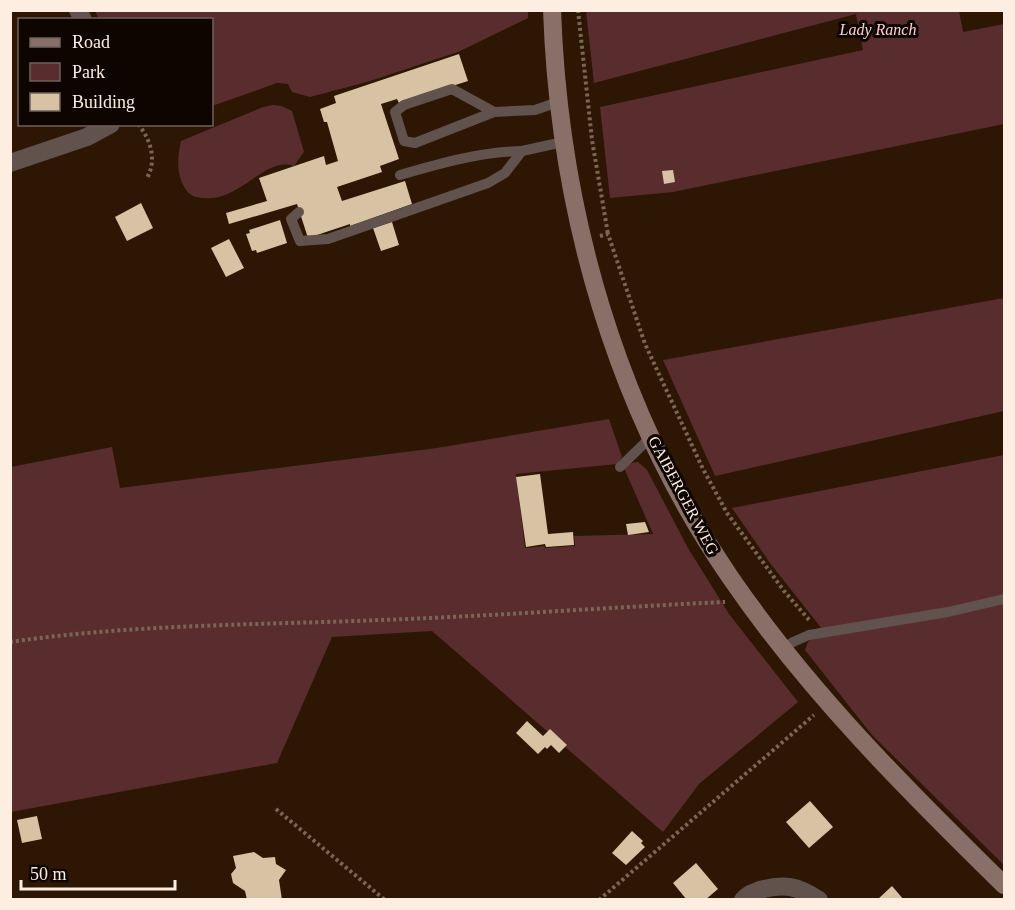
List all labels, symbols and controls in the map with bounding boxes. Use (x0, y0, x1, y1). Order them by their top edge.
legend (18, 18, 213, 126)
park label: Lady Ranch (839, 21, 916, 39)
text: Road (72, 32, 110, 52)
text: Park (72, 62, 105, 82)
text: Building (72, 92, 135, 112)
street label: GAIBERGER WEG (645, 433, 722, 558)
scale bar (21, 853, 176, 891)
text: 50 m (30, 864, 67, 884)

